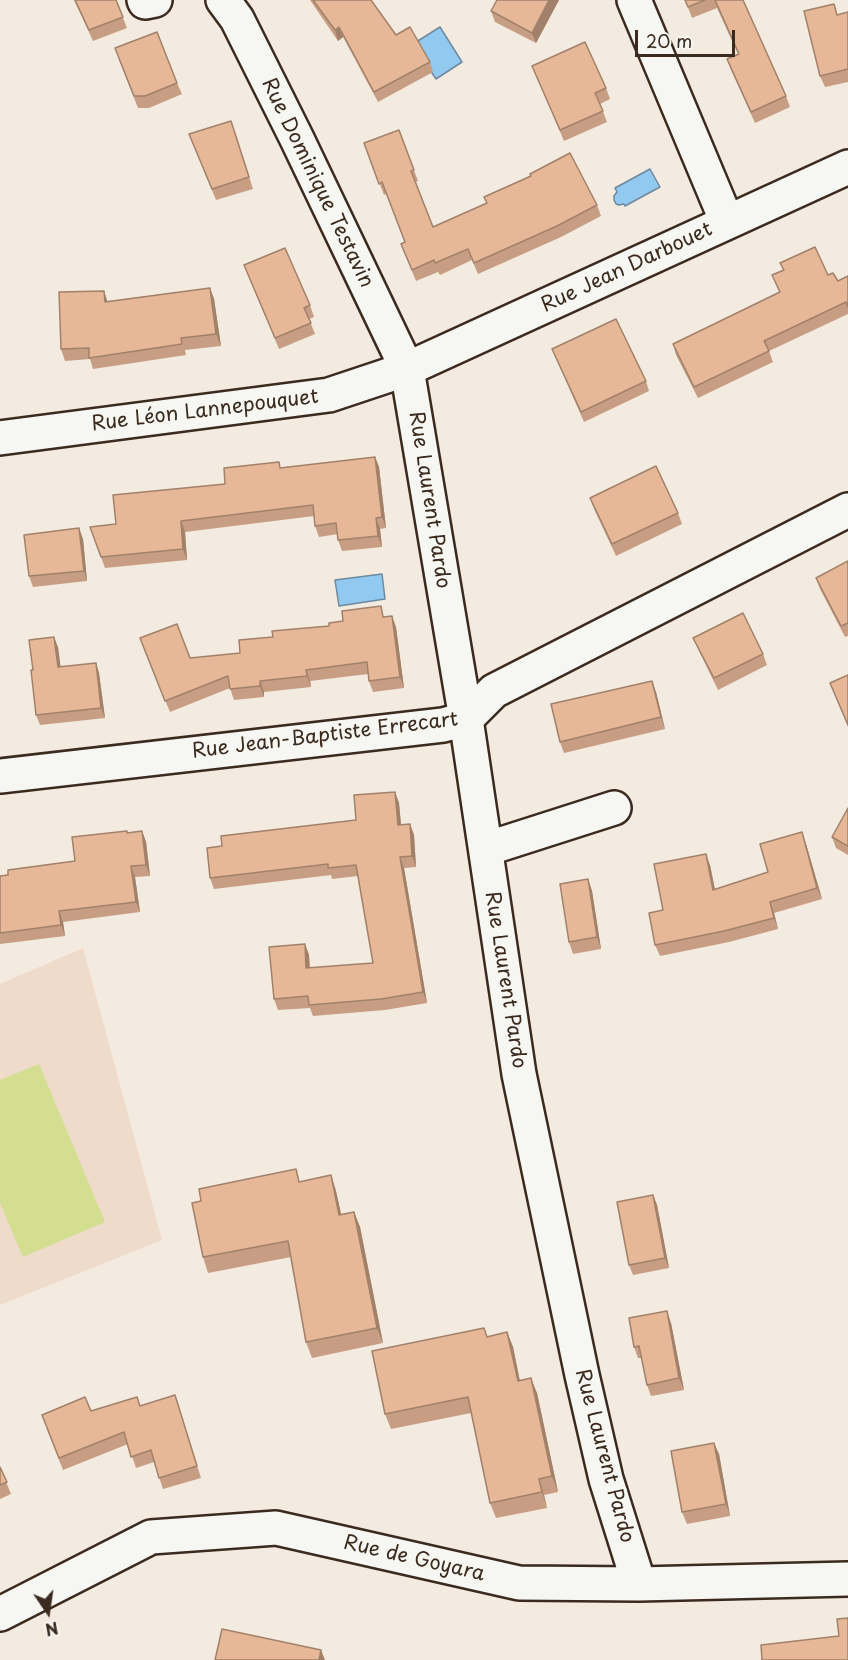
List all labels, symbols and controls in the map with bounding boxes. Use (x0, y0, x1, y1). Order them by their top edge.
scale bar (638, 18, 738, 56)
text: 20 m (646, 27, 692, 54)
street label: Rue Dominique Testavin (256, 74, 378, 292)
street label: Rue Jean Darbouet (538, 218, 716, 318)
street label: Rue Léon Lannepouquet (90, 385, 320, 437)
street label: Rue Laurent Pardo (403, 410, 455, 590)
street label: Rue Jean-Baptiste Errecart (191, 708, 459, 764)
street label: Rue Laurent Pardo (479, 890, 531, 1070)
street label: Rue Laurent Pardo (569, 1366, 639, 1546)
street label: Rue de Goyara (341, 1531, 487, 1587)
north arrow (18, 1582, 78, 1642)
text: N (43, 1616, 61, 1643)

